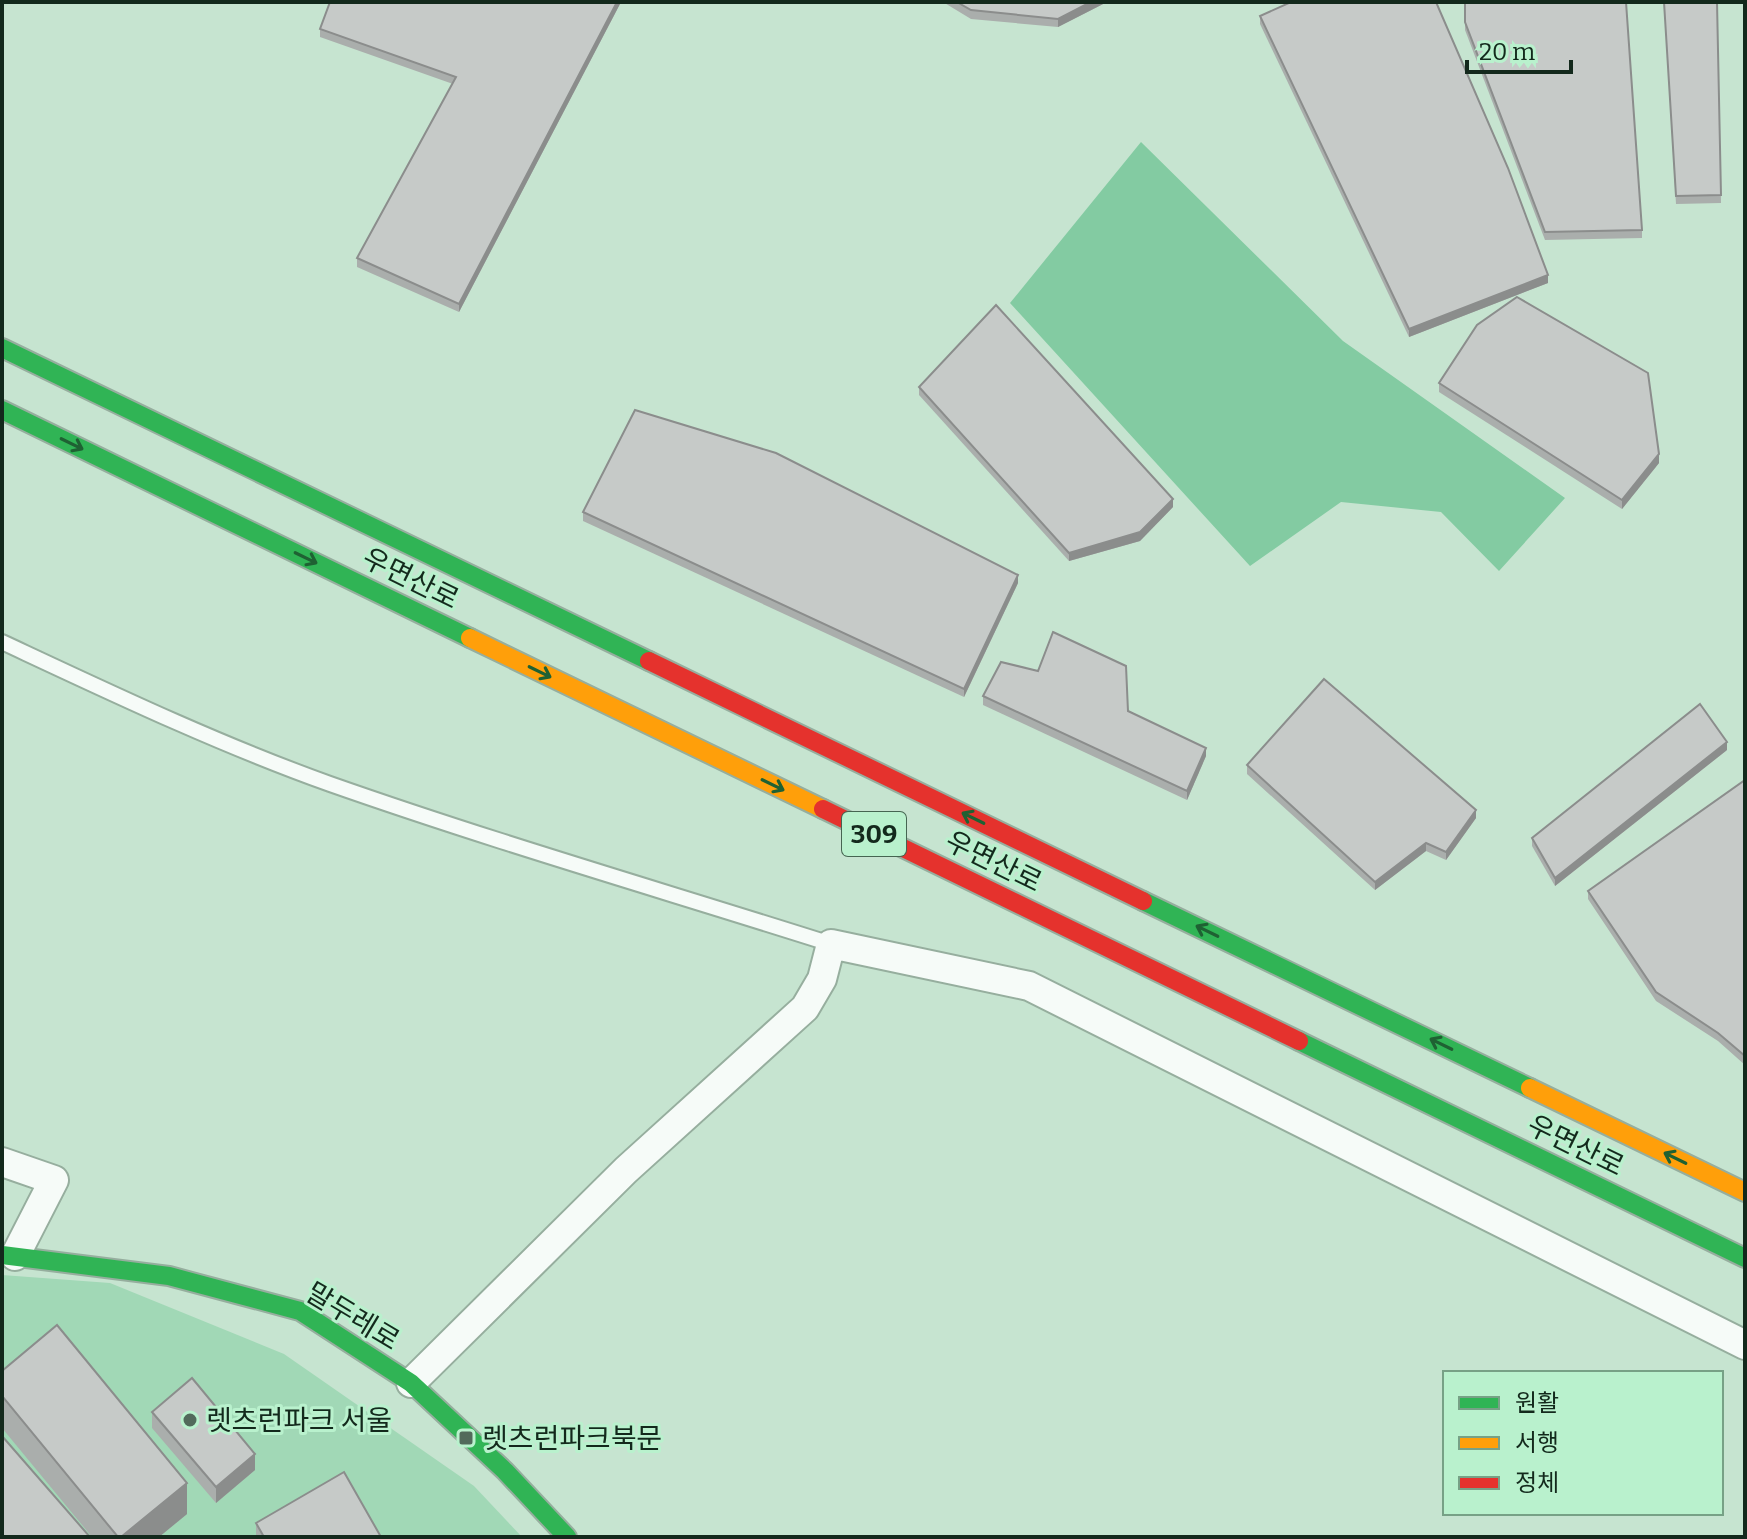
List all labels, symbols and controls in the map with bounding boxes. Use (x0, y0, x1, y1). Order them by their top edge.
scale bar (1467, 24, 1571, 74)
text: 20 m (1479, 38, 1535, 66)
one-way arrow (60, 437, 84, 452)
street label: 우면산로 (357, 541, 464, 616)
one-way arrow (293, 551, 317, 566)
one-way arrow (527, 664, 551, 680)
one-way arrow (761, 778, 785, 794)
one-way arrow (961, 810, 985, 825)
road number: 309 (842, 812, 906, 856)
street label: 우면산로 (940, 824, 1047, 899)
one-way arrow (1195, 923, 1219, 938)
one-way arrow (1429, 1036, 1453, 1052)
street label: 우면산로 (1522, 1108, 1629, 1183)
one-way arrow (1663, 1150, 1687, 1165)
street label: 말두레로 (300, 1276, 405, 1357)
legend (1443, 1371, 1723, 1515)
text: 원활 (1515, 1389, 1559, 1417)
place label: 렛츠런파크 서울 (206, 1404, 392, 1437)
marker: 렛츠런파크 서울 (181, 1411, 199, 1429)
place label: 렛츠런파크북문 (482, 1422, 662, 1455)
marker: 렛츠런파크북문 (457, 1429, 475, 1447)
text: 서행 (1515, 1429, 1559, 1457)
text: 정체 (1515, 1469, 1559, 1497)

